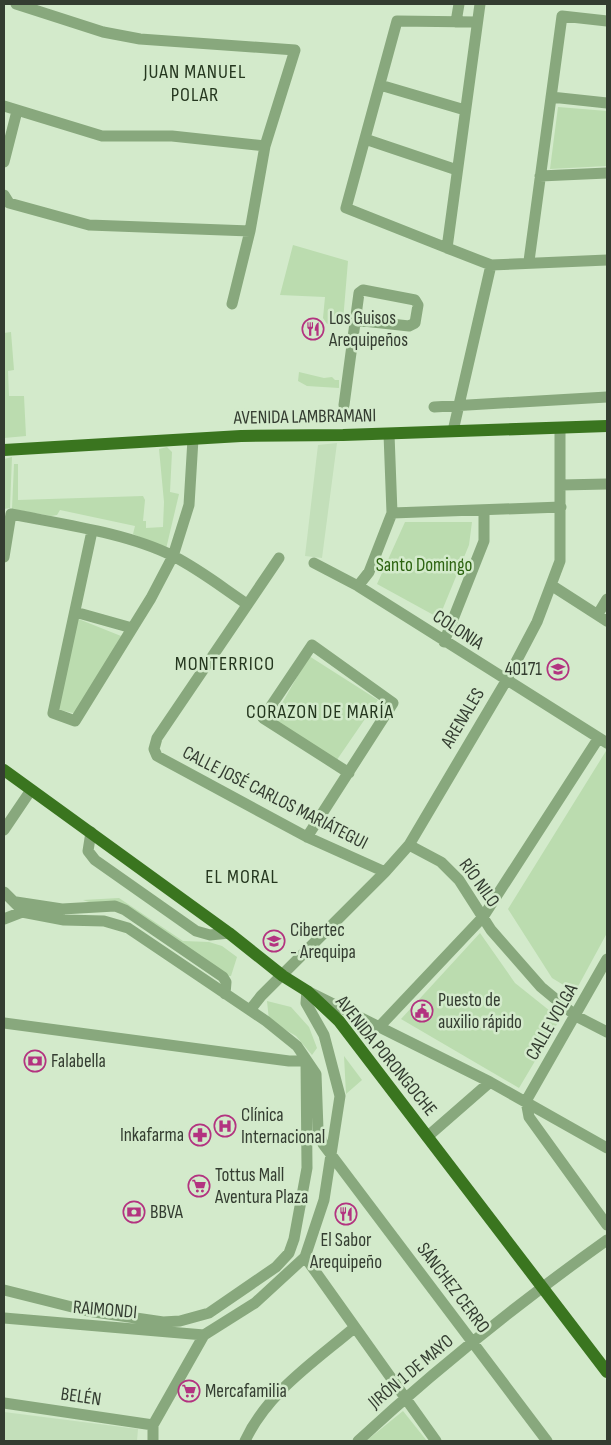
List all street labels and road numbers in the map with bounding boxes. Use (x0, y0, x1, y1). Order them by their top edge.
street label: AVENIDA LAMBRAMANI (233, 404, 376, 430)
street label: COLONIA (428, 605, 489, 655)
street label: ARENALES (436, 684, 490, 753)
street label: CALLE JOSÉ CARLOS MARIÁTEGUI (178, 741, 372, 855)
street label: RÍO NILO (454, 854, 504, 912)
street label: CALLE VOLGA (521, 979, 583, 1064)
street label: AVENIDA PORONGOCHE (330, 990, 442, 1121)
street label: SÁNCHEZ CERRO (412, 1238, 494, 1338)
street label: RAIMONDI (72, 1296, 138, 1324)
street label: JIRÓN 1 DE MAYO (363, 1330, 458, 1415)
street label: BELÉN (59, 1383, 103, 1411)

